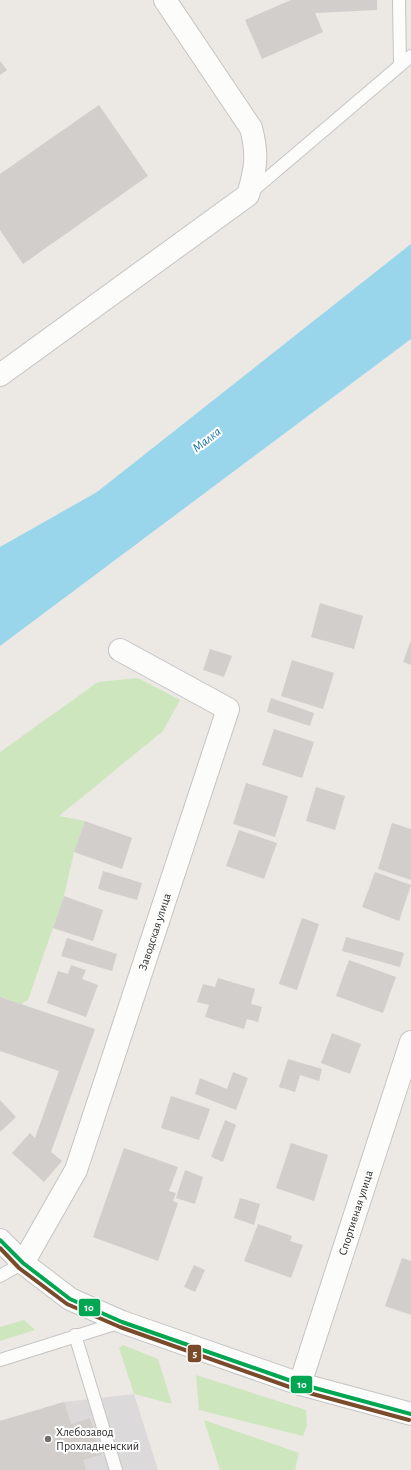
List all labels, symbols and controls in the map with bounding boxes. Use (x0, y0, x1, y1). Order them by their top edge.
water label: Малка (190, 425, 224, 455)
street label: Заводская улица (136, 891, 173, 972)
street label: Спортивная улица (336, 1168, 375, 1257)
line badge: 10 (78, 1298, 101, 1317)
text: 10 (84, 1302, 94, 1313)
line badge: 5 (187, 1344, 202, 1363)
text: 5 (193, 1348, 198, 1359)
line badge: 10 (290, 1375, 313, 1394)
text: 10 (297, 1379, 307, 1390)
place label: Хлебозавод Прохладненский (56, 1426, 139, 1452)
marker: Хлебозавод Прохладненский (43, 1434, 53, 1444)

